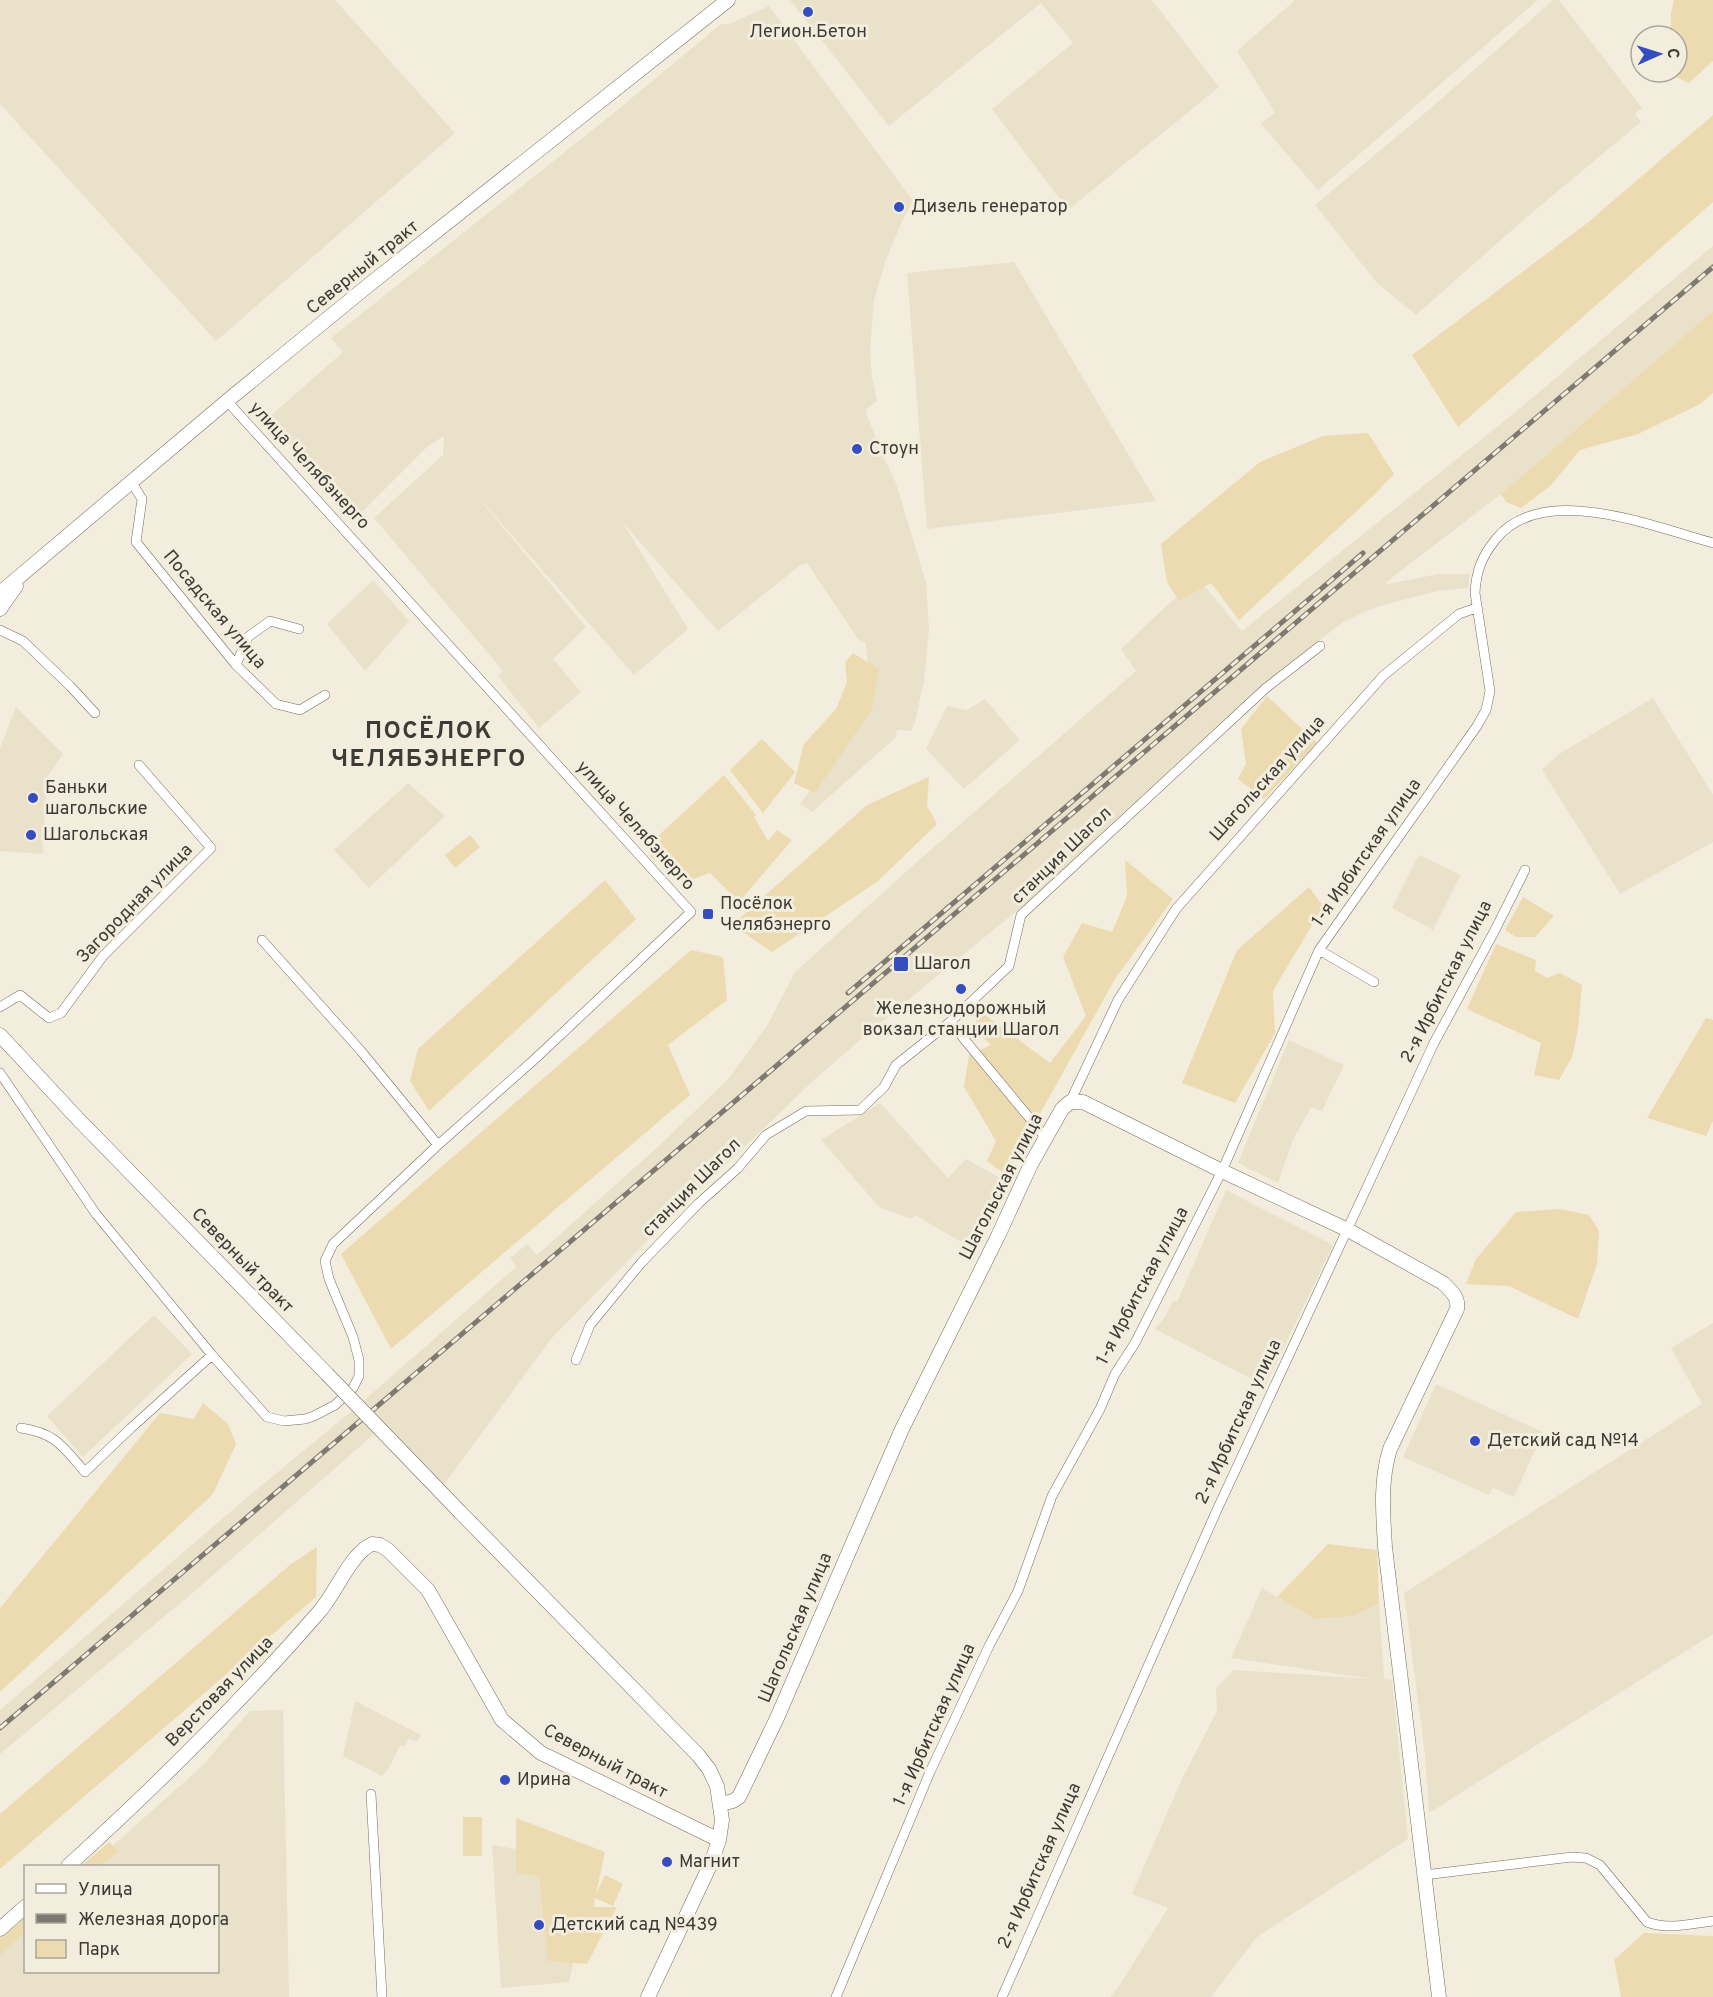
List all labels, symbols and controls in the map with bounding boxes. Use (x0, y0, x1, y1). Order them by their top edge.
marker: Легион.Бетон (801, 5, 815, 19)
place label: Легион.Бетон (749, 21, 867, 44)
north arrow (1629, 24, 1689, 84)
text: С (1662, 48, 1682, 59)
place label: Дизель генератор (911, 196, 1068, 219)
marker: Дизель генератор (892, 200, 906, 214)
street label: Северный тракт (302, 216, 424, 320)
street label: улица Челябэнерго (244, 397, 374, 535)
place label: Стоун (869, 438, 919, 461)
marker: Стоун (850, 442, 864, 456)
street label: Посадская улица (157, 546, 271, 674)
street label: Шагольская улица (1205, 711, 1331, 847)
district label: ПОСЁЛОК ЧЕЛЯБЭНЕРГО (331, 715, 527, 775)
street label: улица Челябэнерго (571, 756, 699, 896)
street label: 1-я Ирбитская улица (1307, 774, 1427, 932)
place label: Баньки шагольские (45, 777, 148, 821)
marker: Баньки шагольские (26, 791, 40, 805)
street label: станция Шагол (1007, 802, 1117, 910)
place label: Шагольская (43, 824, 148, 847)
marker: Шагольская (24, 828, 38, 842)
street label: Загородная улица (72, 839, 198, 969)
place label: Посёлок Челябэнерго (720, 893, 831, 937)
street label: 2-я Ирбитская улица (1396, 897, 1498, 1067)
marker: Посёлок Челябэнерго (701, 907, 715, 921)
place label: Шагол (914, 953, 971, 976)
marker: Шагол (892, 955, 910, 973)
marker: Железнодорожный вокзал станции Шагол (954, 982, 968, 996)
place label: Железнодорожный вокзал станции Шагол (863, 998, 1059, 1042)
street label: Шагольская улица (955, 1110, 1049, 1264)
street label: станция Шагол (638, 1134, 746, 1242)
street label: Северный тракт (186, 1203, 298, 1319)
street label: 1-я Ирбитская улица (1092, 1203, 1194, 1369)
street label: 2-я Ирбитская улица (1191, 1336, 1287, 1508)
place label: Детский сад №14 (1487, 1430, 1639, 1453)
marker: Детский сад №14 (1468, 1434, 1482, 1448)
street label: Шагольская улица (754, 1549, 838, 1707)
street label: Верстовая улица (161, 1632, 279, 1752)
street label: 1-я Ирбитская улица (889, 1640, 981, 1810)
street label: Северный тракт (539, 1719, 671, 1805)
place label: Ирина (517, 1769, 571, 1792)
marker: Ирина (498, 1773, 512, 1787)
street label: 2-я Ирбитская улица (993, 1779, 1087, 1953)
place label: Магнит (679, 1851, 740, 1874)
marker: Магнит (660, 1855, 674, 1869)
legend (24, 1865, 219, 1973)
text: Улица (78, 1879, 132, 1902)
text: Железная дорога (78, 1909, 229, 1932)
place label: Детский сад №439 (551, 1914, 718, 1937)
marker: Детский сад №439 (532, 1918, 546, 1932)
text: Парк (78, 1939, 120, 1962)

